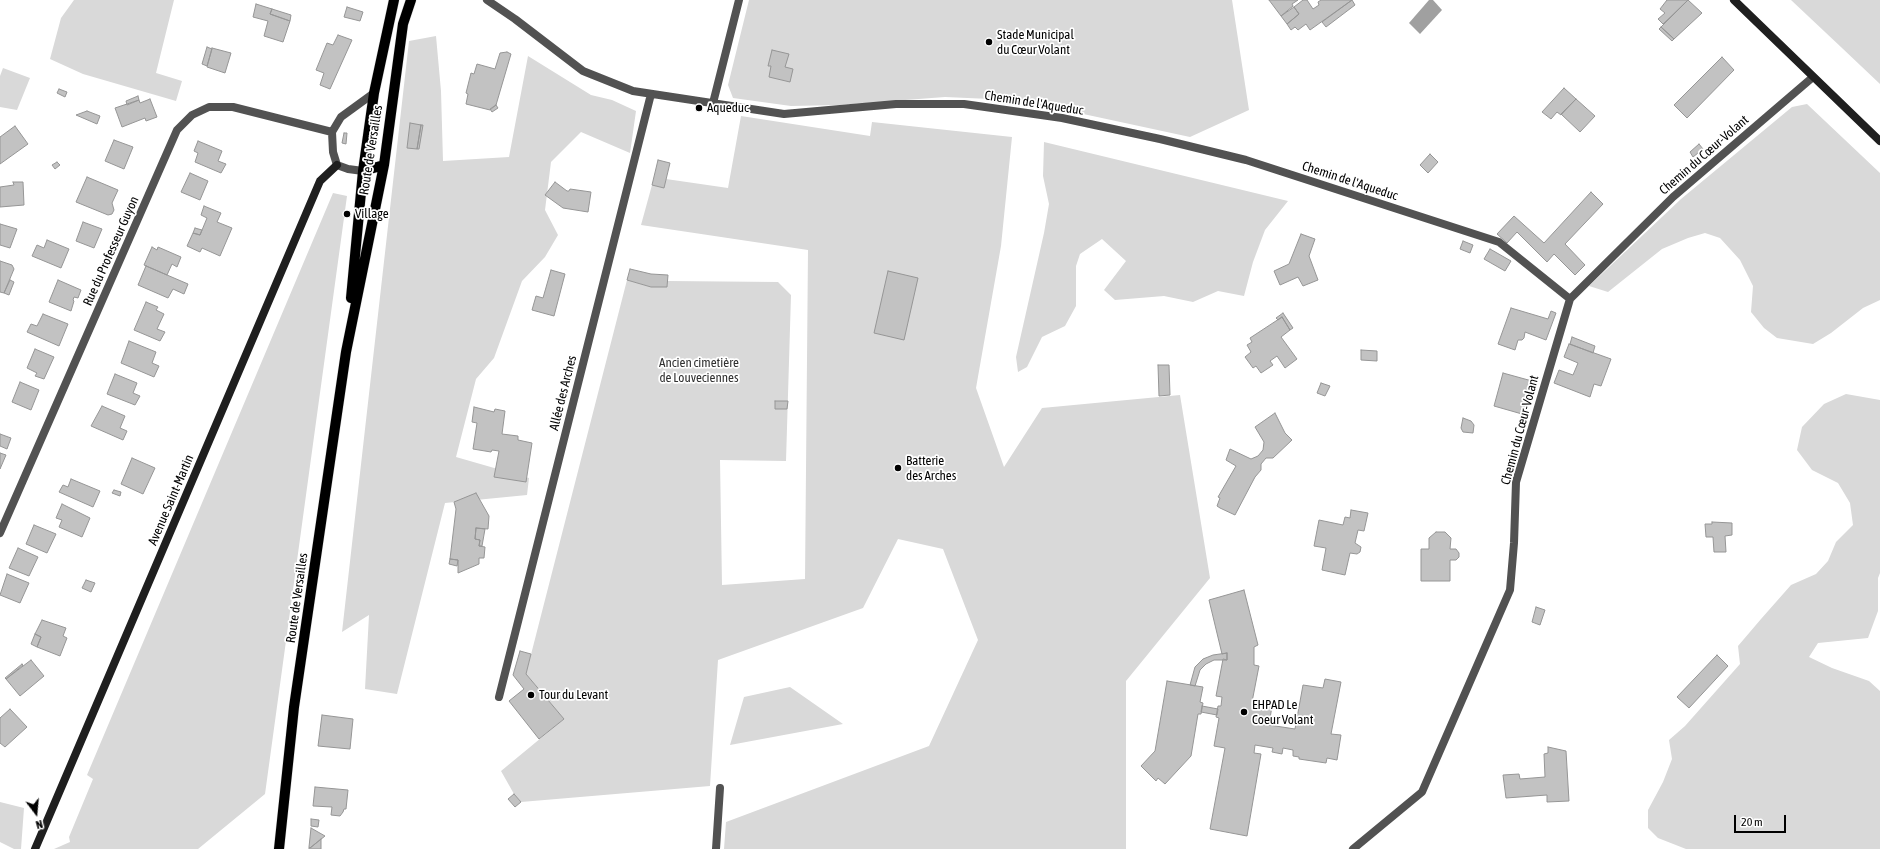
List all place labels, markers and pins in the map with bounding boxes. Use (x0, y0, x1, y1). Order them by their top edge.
place label: Stade Municipal du Cœur Volant (997, 27, 1074, 58)
marker: Stade Municipal du Cœur Volant (984, 37, 994, 47)
place label: Aqueduc (707, 100, 749, 116)
marker: Aqueduc (694, 103, 704, 113)
place label: Village (355, 206, 389, 222)
marker: Village (342, 209, 352, 219)
place label: Batterie des Arches (906, 453, 956, 484)
marker: Batterie des Arches (893, 463, 903, 473)
place label: Tour du Levant (539, 687, 608, 703)
marker: Tour du Levant (526, 690, 536, 700)
place label: EHPAD Le Coeur Volant (1252, 697, 1313, 728)
marker: EHPAD Le Coeur Volant (1239, 707, 1249, 717)

